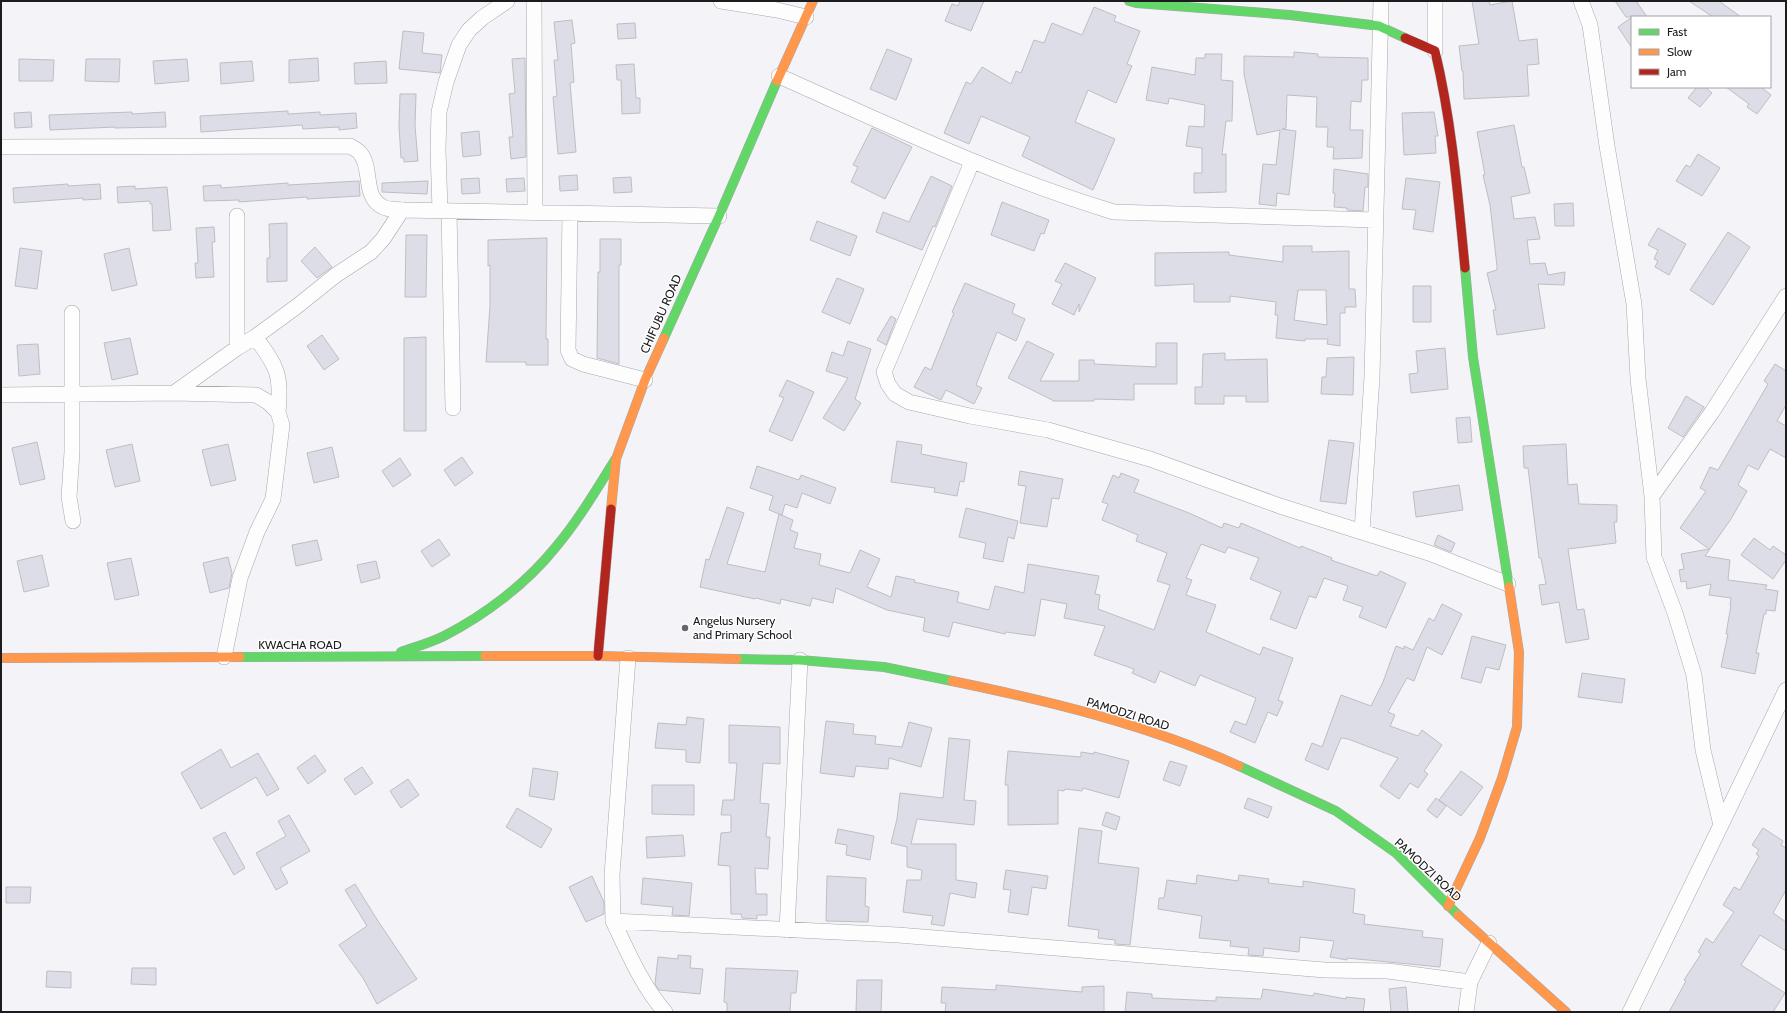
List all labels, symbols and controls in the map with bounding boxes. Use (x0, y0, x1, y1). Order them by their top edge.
legend (1631, 16, 1771, 88)
text: Fast (1667, 24, 1687, 39)
text: Slow (1667, 44, 1692, 59)
text: Jam (1666, 64, 1686, 79)
street label: CHIFUBU ROAD (636, 272, 685, 356)
place label: Angelus Nursery and Primary School (693, 613, 792, 642)
marker: Angelus Nursery and Primary School (680, 623, 690, 633)
street label: KWACHA ROAD (258, 637, 342, 652)
street label: PAMODZI ROAD (1085, 694, 1172, 733)
street label: PAMODZI ROAD (1392, 835, 1465, 905)

